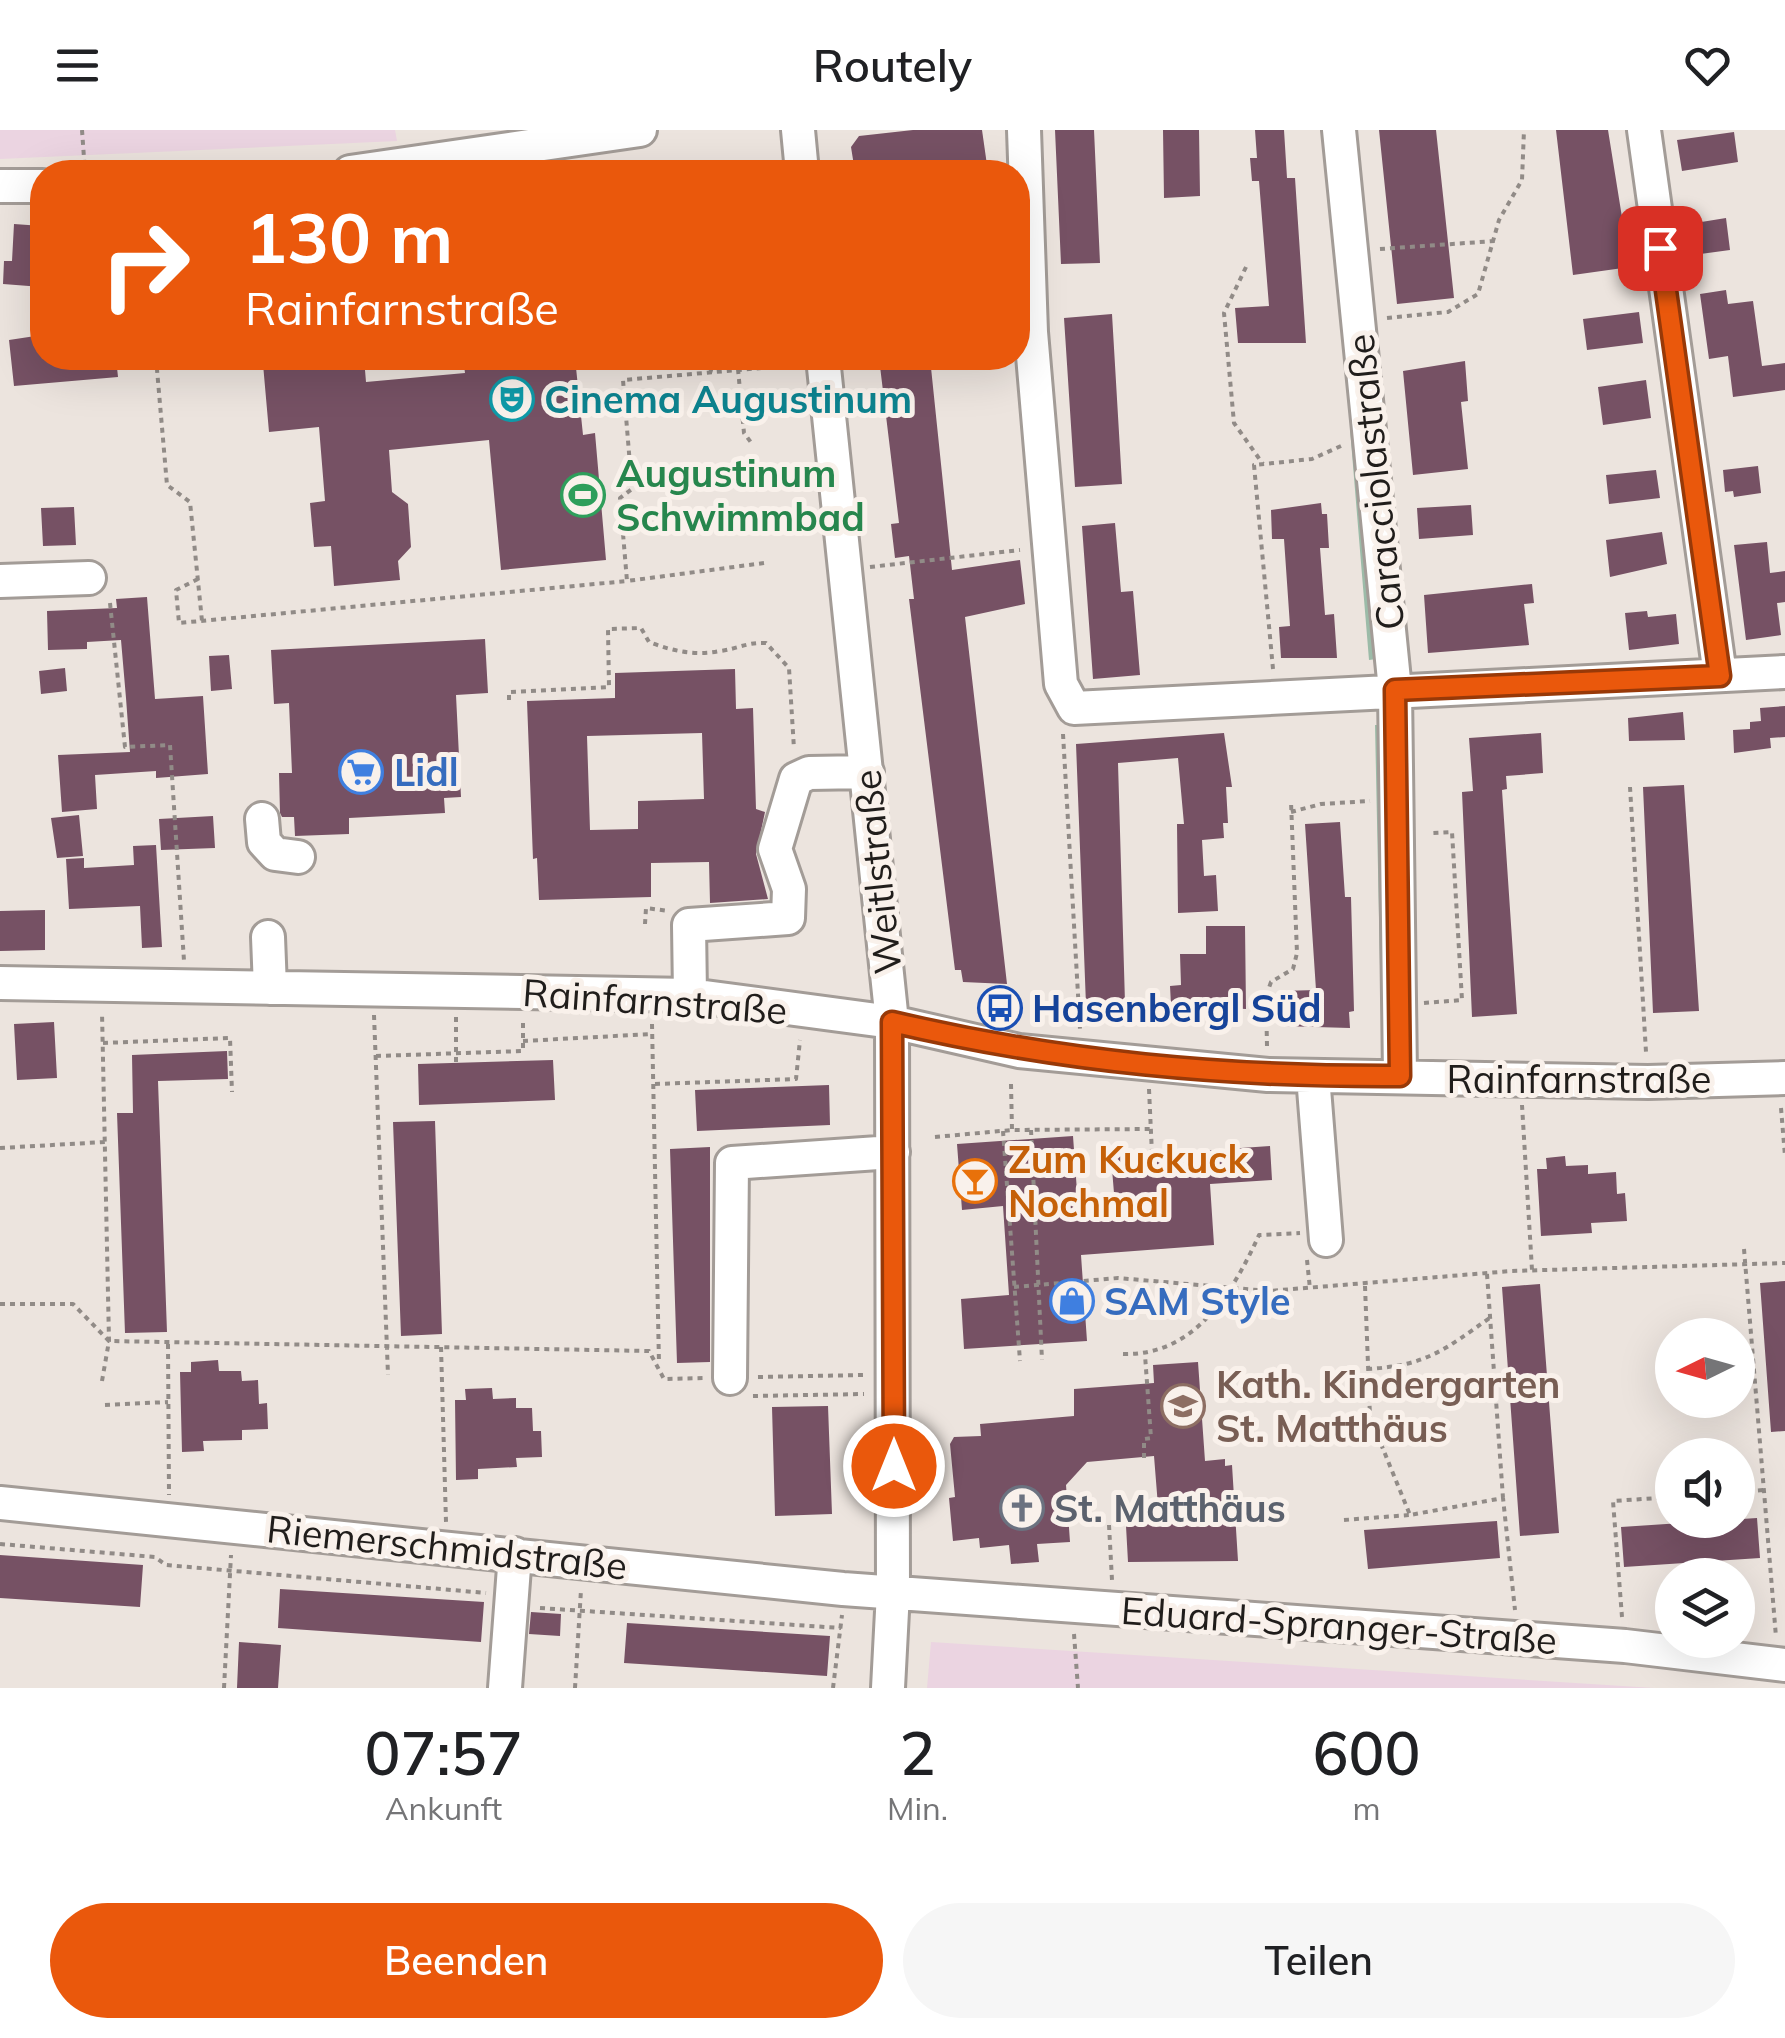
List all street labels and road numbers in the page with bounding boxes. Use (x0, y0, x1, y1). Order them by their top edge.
street label: Caracciolastraße (1336, 332, 1414, 632)
street label: Weitlstraße (842, 767, 912, 977)
street label: Rainfarnstraße (521, 968, 789, 1034)
street label: Rainfarnstraße (1447, 1055, 1711, 1103)
street label: Riemerschmidstraße (265, 1504, 629, 1590)
street label: Eduard-Spranger-Straße (1119, 1586, 1559, 1664)

